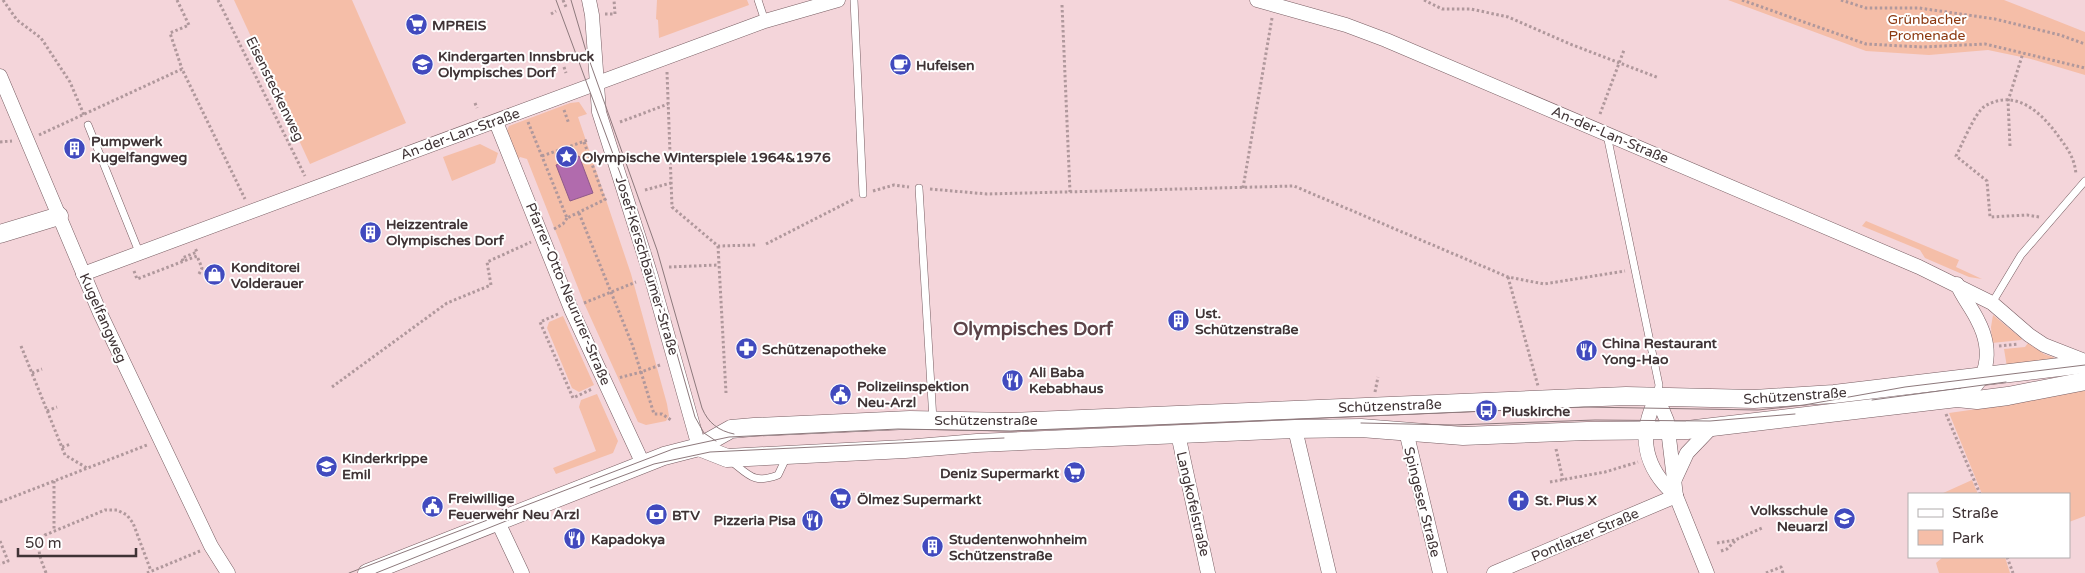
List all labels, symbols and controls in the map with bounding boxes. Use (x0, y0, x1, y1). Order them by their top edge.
park label: Grünbacher Promenade (1888, 11, 1967, 44)
supermarket icon: MPREIS (404, 13, 428, 37)
place label: MPREIS (432, 17, 487, 34)
street label: Eisensteckenweg (242, 34, 308, 144)
place label: Kindergarten Innsbruck Olympisches Dorf (438, 48, 595, 81)
school or university icon: Kindergarten Innsbruck Olympisches Dorf (410, 52, 434, 76)
cafe icon: Hufeisen (888, 53, 912, 77)
place label: Hufeisen (916, 57, 974, 74)
street label: An-der-Lan-Straße (1549, 103, 1671, 167)
street label: An-der-Lan-Straße (398, 104, 522, 163)
place label: Pumpwerk Kugelfangweg (91, 133, 187, 166)
building icon: Pumpwerk Kugelfangweg (63, 137, 87, 161)
place icon: Olympische Winterspiele 1964&1976 (554, 145, 578, 169)
place label: Olympische Winterspiele 1964&1976 (582, 149, 831, 166)
street label: Josef-Kerschbaumer-Straße (612, 175, 682, 357)
street label: Pfarrer-Otto-Neururer-Straße (522, 200, 614, 388)
place label: Heizzentrale Olympisches Dorf (386, 216, 505, 249)
building icon: Heizzentrale Olympisches Dorf (358, 220, 382, 244)
place label: Konditorei Volderauer (231, 259, 304, 292)
shop icon: Konditorei Volderauer (203, 263, 227, 287)
street label: Kugelfangweg (76, 271, 130, 365)
place label: Ust. Schützenstraße (1195, 305, 1299, 338)
building icon: Ust. Schützenstraße (1167, 309, 1191, 333)
district label: Olympisches Dorf (953, 318, 1114, 341)
place label: China Restaurant Yong-Hao (1602, 335, 1718, 368)
pharmacy icon: Schützenapotheke (734, 337, 758, 361)
restaurant icon: China Restaurant Yong-Hao (1574, 339, 1598, 363)
place label: Schützenapotheke (762, 341, 886, 358)
place label: Ali Baba Kebabhaus (1029, 364, 1104, 397)
restaurant icon: Ali Baba Kebabhaus (1001, 368, 1025, 392)
place label: Polizeiinspektion Neu-Arzl (857, 378, 969, 411)
public building icon: Polizeiinspektion Neu-Arzl (829, 382, 853, 406)
street label: Schützenstraße (1743, 384, 1847, 408)
street label: Schützenstraße (1338, 396, 1442, 416)
bus stop icon: Piuskirche (1474, 399, 1498, 423)
place label: Piuskirche (1502, 403, 1570, 420)
street label: Schützenstraße (934, 412, 1038, 429)
street label: Spingeser Straße (1400, 445, 1444, 559)
place label: Kinderkrippe Emil (342, 450, 428, 483)
street label: Langkofelstraße (1173, 450, 1213, 558)
school or university icon: Kinderkrippe Emil (314, 454, 338, 478)
supermarket icon: Deniz Supermarkt (1063, 461, 1087, 485)
place label: Deniz Supermarkt (940, 465, 1060, 482)
supermarket icon: Ölmez Supermarkt (829, 487, 853, 511)
church icon: St. Pius X (1507, 488, 1531, 512)
place label: Freiwillige Feuerwehr Neu Arzl (448, 490, 579, 523)
place label: Ölmez Supermarkt (857, 491, 982, 508)
place label: St. Pius X (1535, 492, 1598, 509)
legend (1908, 493, 2070, 558)
public building icon: Freiwillige Feuerwehr Neu Arzl (420, 494, 444, 518)
place label: Volksschule Neuarzl (1750, 502, 1828, 535)
bank icon: BTV (644, 503, 668, 527)
text: Straße (1952, 504, 1998, 522)
street label: Pontlatzer Straße (1529, 505, 1641, 565)
school or university icon: Volksschule Neuarzl (1832, 506, 1856, 530)
place label: BTV (672, 507, 700, 524)
restaurant icon: Pizzeria Pisa (800, 508, 824, 532)
place label: Pizzeria Pisa (714, 512, 796, 529)
scale bar (18, 526, 135, 558)
restaurant icon: Kapadokya (563, 527, 587, 551)
text: Park (1952, 529, 1984, 547)
place label: Kapadokya (591, 531, 665, 548)
place label: Studentenwohnheim Schützenstraße (949, 531, 1087, 564)
text: 50 m (25, 534, 62, 552)
building icon: Studentenwohnheim Schützenstraße (921, 535, 945, 559)

